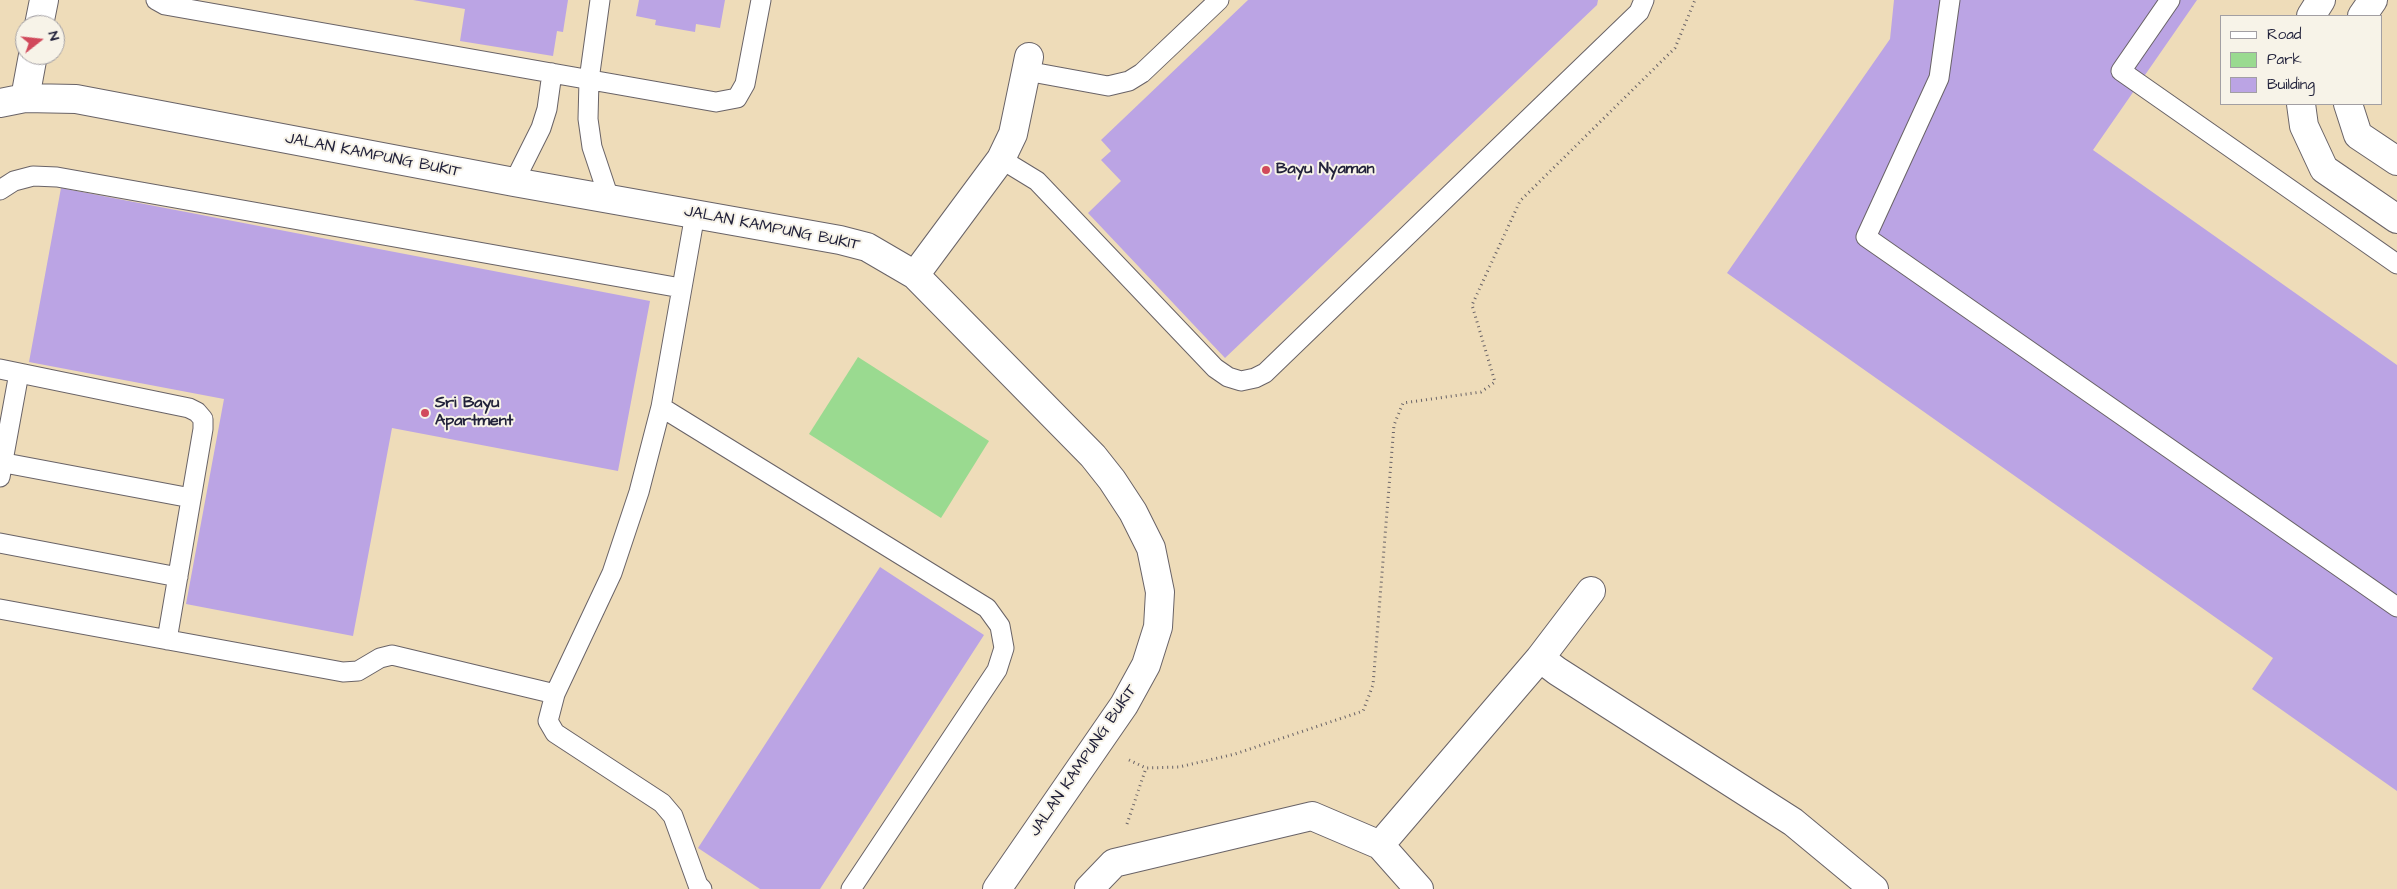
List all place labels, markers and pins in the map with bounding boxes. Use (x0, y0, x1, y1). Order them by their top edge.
place label: Bayu Nyaman (1276, 160, 1374, 180)
marker: Bayu Nyaman (1260, 164, 1272, 176)
place label: Sri Bayu Apartment (435, 394, 513, 432)
marker: Sri Bayu Apartment (419, 407, 431, 419)

